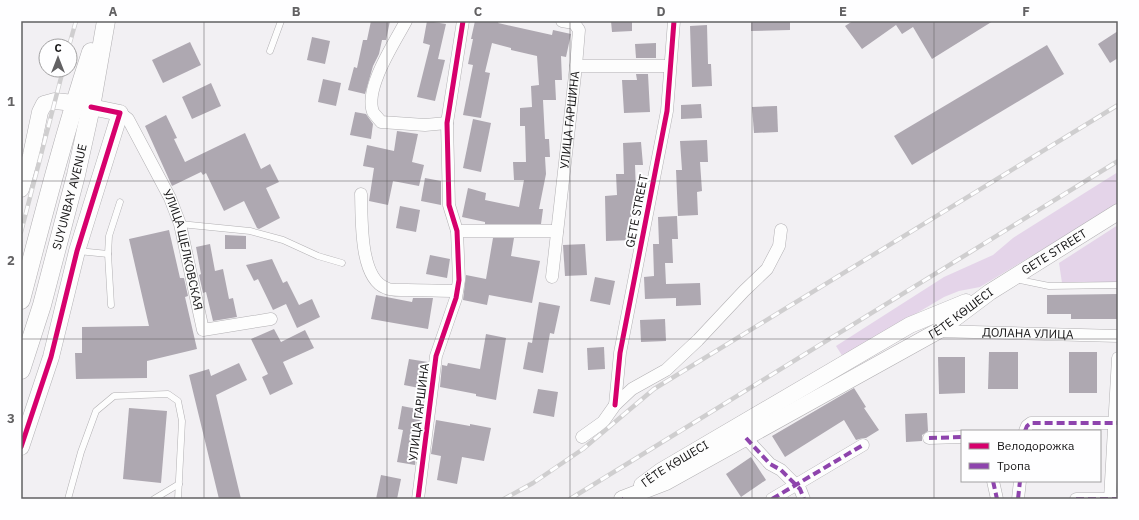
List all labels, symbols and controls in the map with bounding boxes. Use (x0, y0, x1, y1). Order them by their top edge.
text: A (109, 3, 118, 20)
text: B (292, 3, 301, 20)
text: C (474, 3, 483, 20)
text: D (656, 3, 666, 20)
text: E (839, 3, 847, 20)
text: F (1022, 3, 1030, 20)
north arrow (38, 38, 78, 78)
text: С (54, 41, 62, 55)
street label: УЛИЦА ГАРШИНА (556, 70, 582, 170)
text: 1 (7, 93, 15, 110)
street label: SUYUNBAY AVENUE (49, 142, 90, 251)
street label: GETE STREET (622, 173, 651, 249)
street label: УЛИЦА ЩЕЛКОВСКАЯ (160, 187, 206, 311)
street label: GETE STREET (1018, 225, 1090, 277)
text: 2 (7, 252, 15, 269)
street label: ГЁТЕ КӨШЕСІ (926, 284, 996, 342)
street label: ДОЛАНА УЛИЦА (982, 324, 1074, 342)
street label: УЛИЦА ГАРШИНА (405, 362, 432, 462)
text: 3 (7, 410, 15, 427)
legend (961, 430, 1101, 482)
street label: ГЁТЕ КӨШЕСІ (638, 437, 711, 490)
text: Велодорожка (997, 438, 1075, 453)
text: Тропа (997, 458, 1031, 473)

